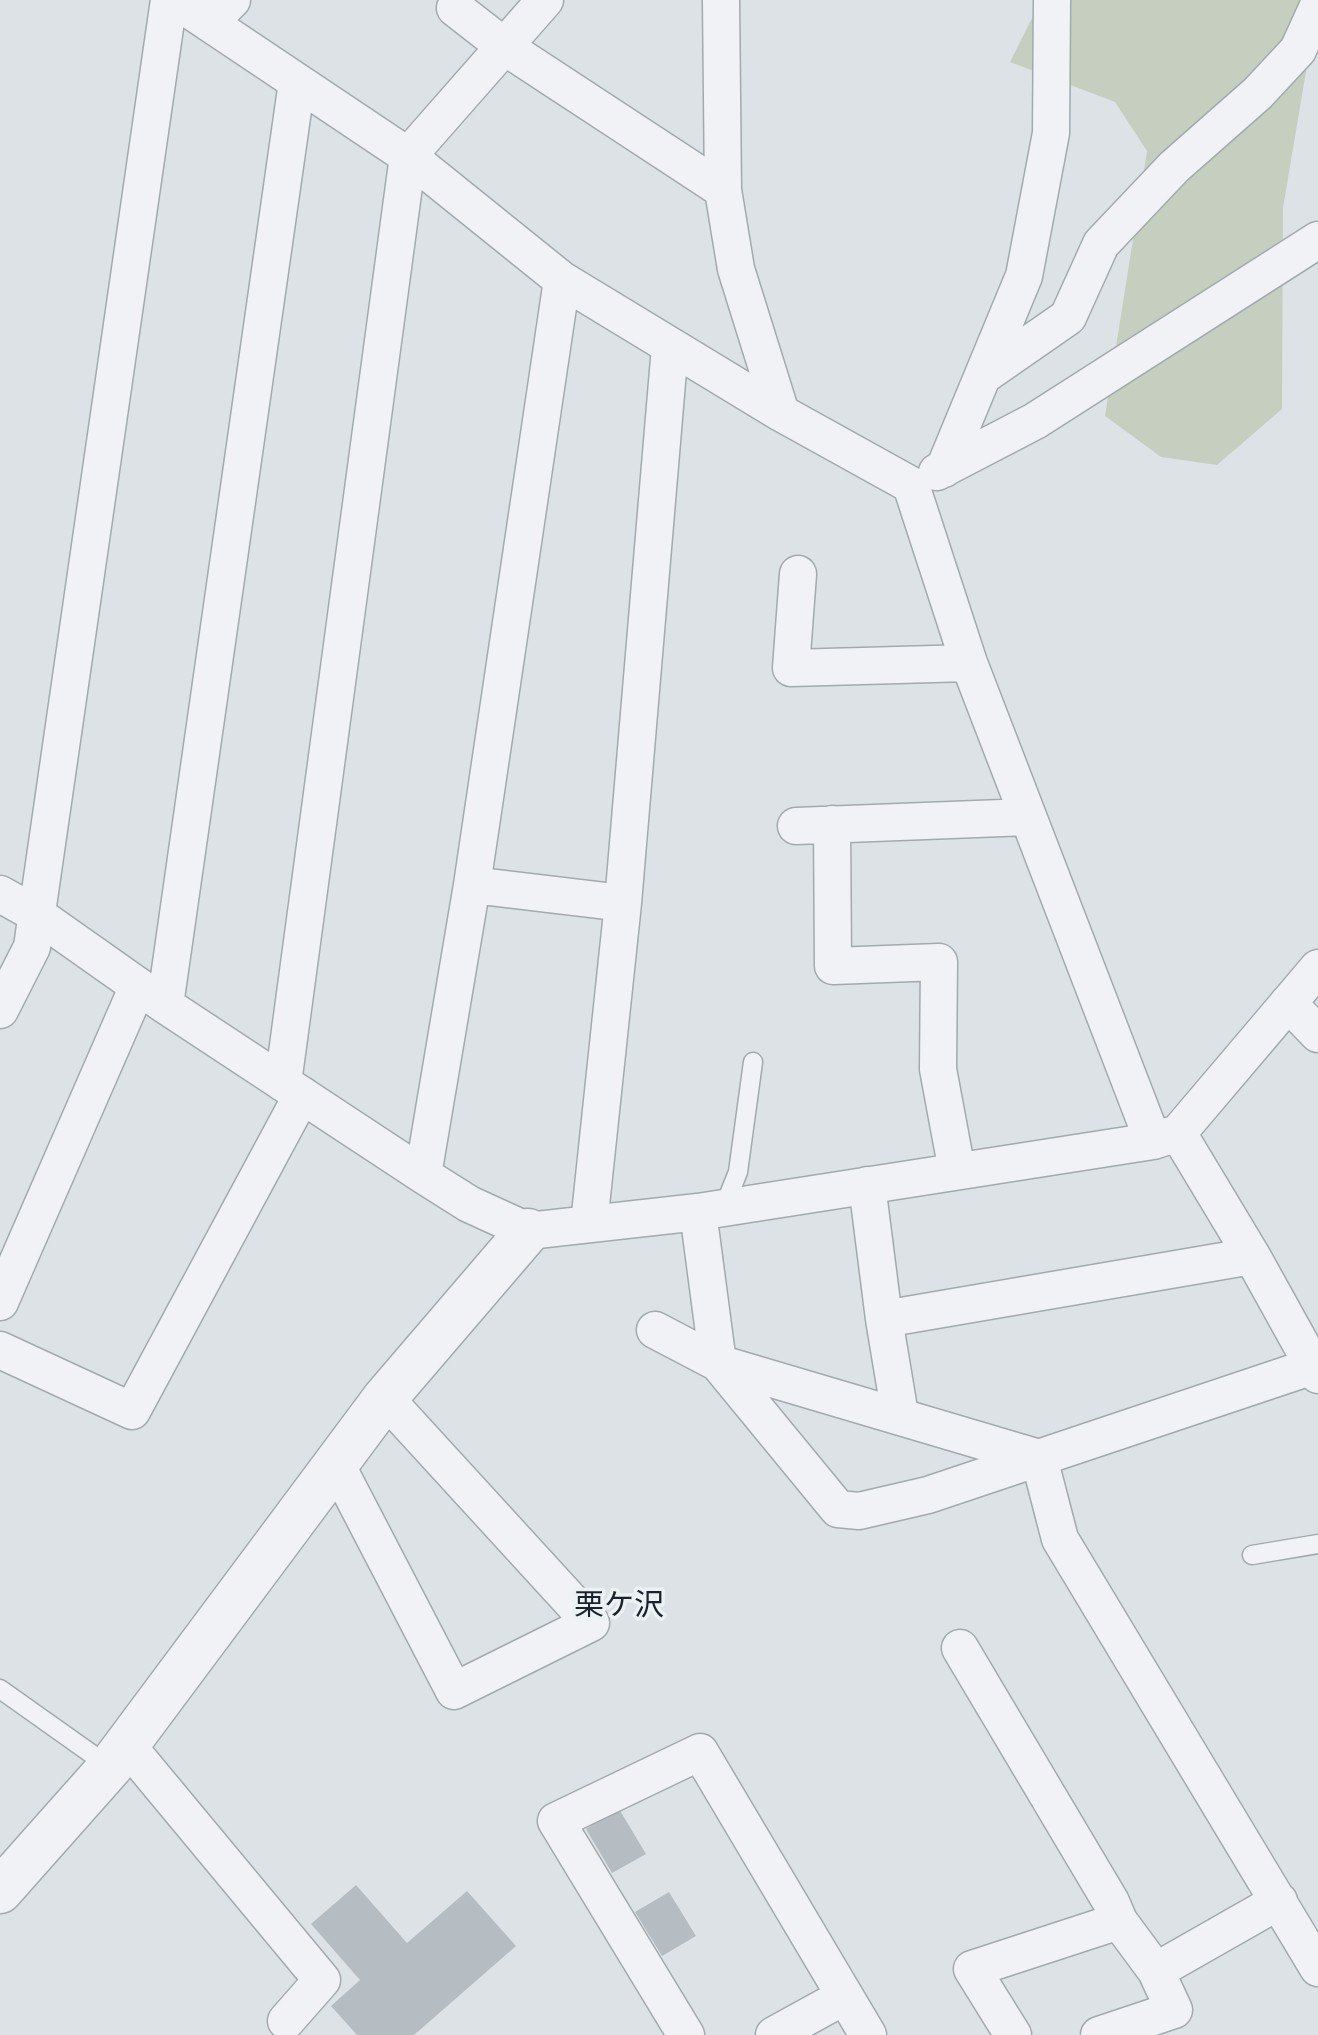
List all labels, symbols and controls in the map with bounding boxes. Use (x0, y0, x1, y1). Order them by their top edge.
district label: 栗ケ沢 (574, 1587, 664, 1623)

